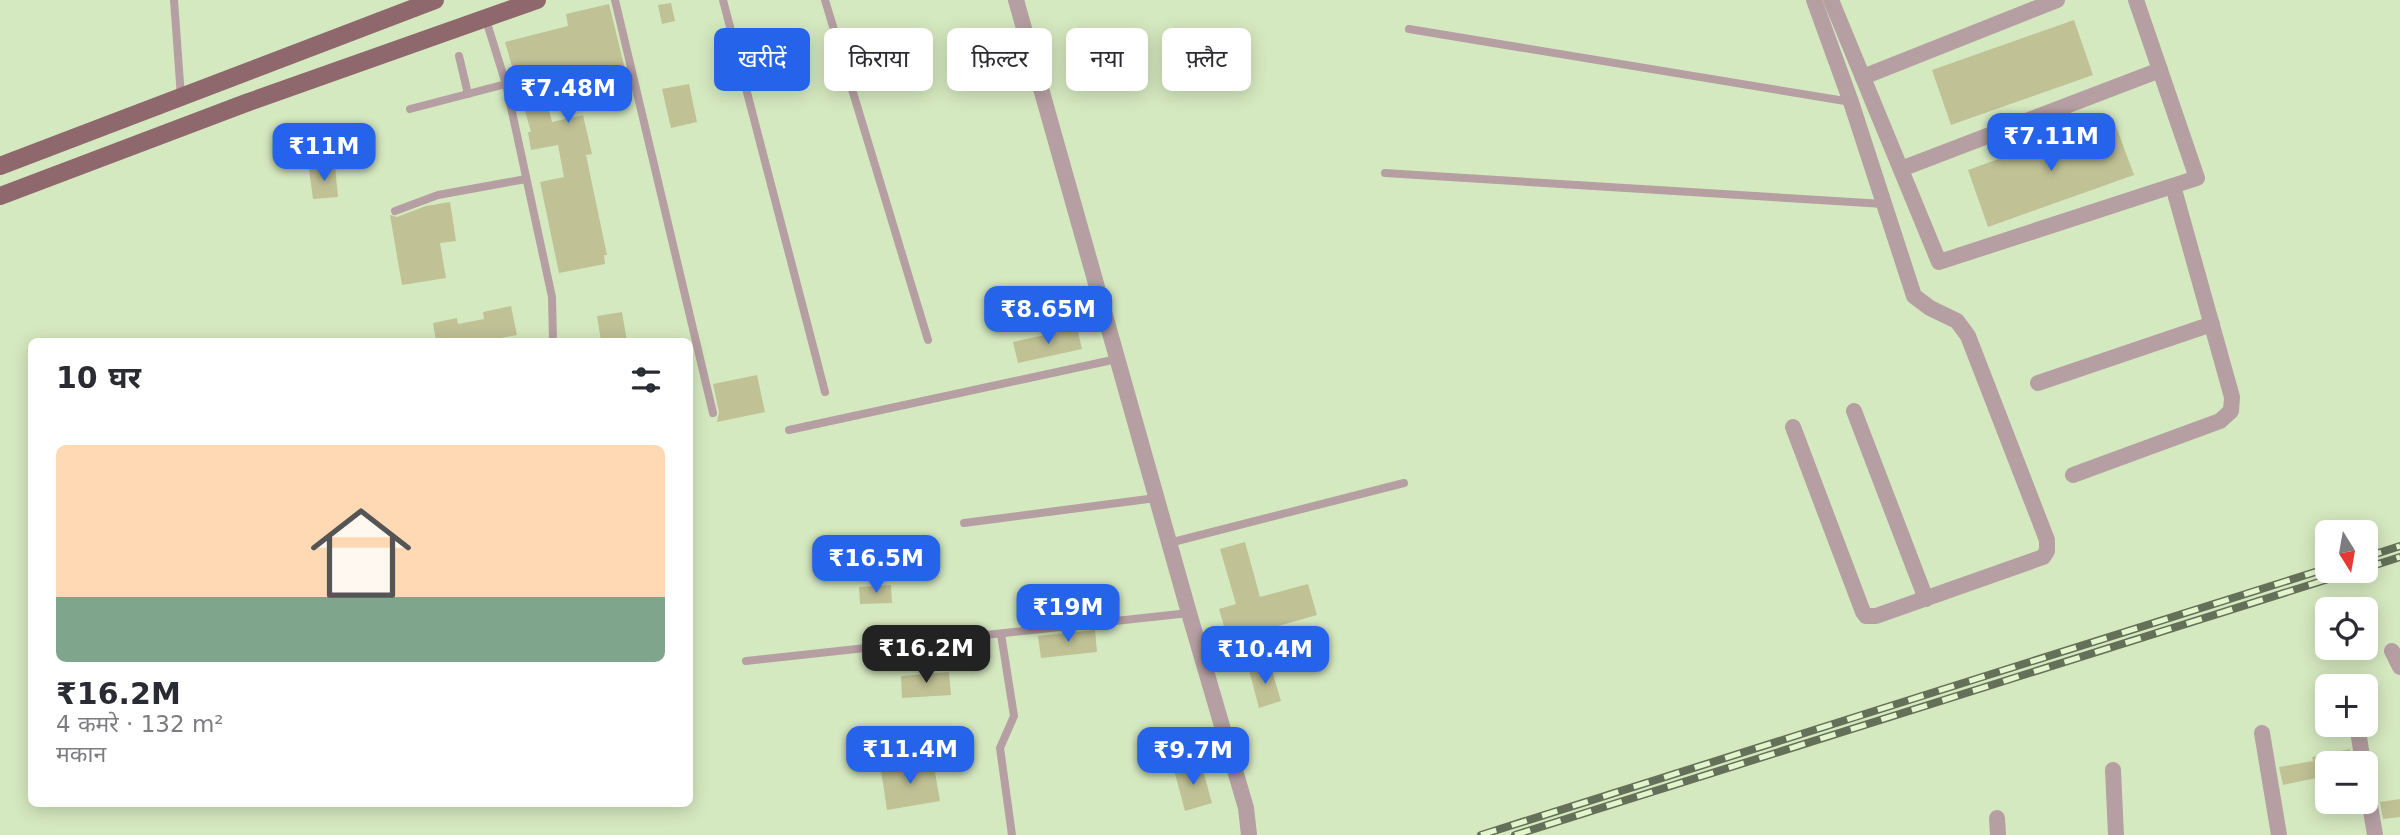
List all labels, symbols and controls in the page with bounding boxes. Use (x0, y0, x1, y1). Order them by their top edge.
chip: खरीदें (714, 28, 810, 91)
chip: किराया (824, 28, 933, 91)
chip: फ़िल्टर (947, 28, 1052, 91)
chip: नया (1066, 28, 1148, 91)
chip: फ़्लैट (1162, 28, 1251, 91)
pin: ₹7.48M (511, 66, 625, 125)
text: ₹7.48M (520, 75, 616, 101)
pin: ₹7.11M (1994, 114, 2108, 173)
text: ₹7.11M (2003, 123, 2099, 149)
pin: ₹11M (283, 124, 365, 183)
text: ₹11M (289, 133, 359, 159)
pin: ₹8.65M (991, 286, 1105, 346)
text: ₹8.65M (1000, 296, 1096, 322)
text: 10 घर (56, 360, 141, 395)
icon: filters (627, 361, 665, 399)
icon: home (298, 490, 424, 616)
north arrow (2315, 520, 2378, 583)
map controls (2315, 520, 2378, 814)
pin: ₹16.5M (819, 536, 933, 595)
text: ₹16.5M (828, 545, 924, 571)
pin: ₹19M (1027, 584, 1109, 644)
text: ₹19M (1033, 594, 1103, 620)
button: locate (2315, 597, 2378, 660)
pin: ₹16.2M (869, 626, 983, 685)
pin: ₹10.4M (1208, 626, 1322, 686)
text: ₹16.2M (878, 635, 974, 661)
text: ₹10.4M (1217, 636, 1313, 662)
button: + (2315, 674, 2378, 737)
text: ₹16.2M (56, 676, 181, 711)
text: 4 कमरे · 132 m² (56, 711, 224, 737)
pin: ₹11.4M (853, 726, 967, 786)
pin: ₹9.7M (1144, 728, 1242, 787)
text: ₹11.4M (862, 736, 958, 762)
text: ₹9.7M (1153, 737, 1233, 763)
text: मकान (56, 741, 106, 767)
button: − (2315, 751, 2378, 814)

